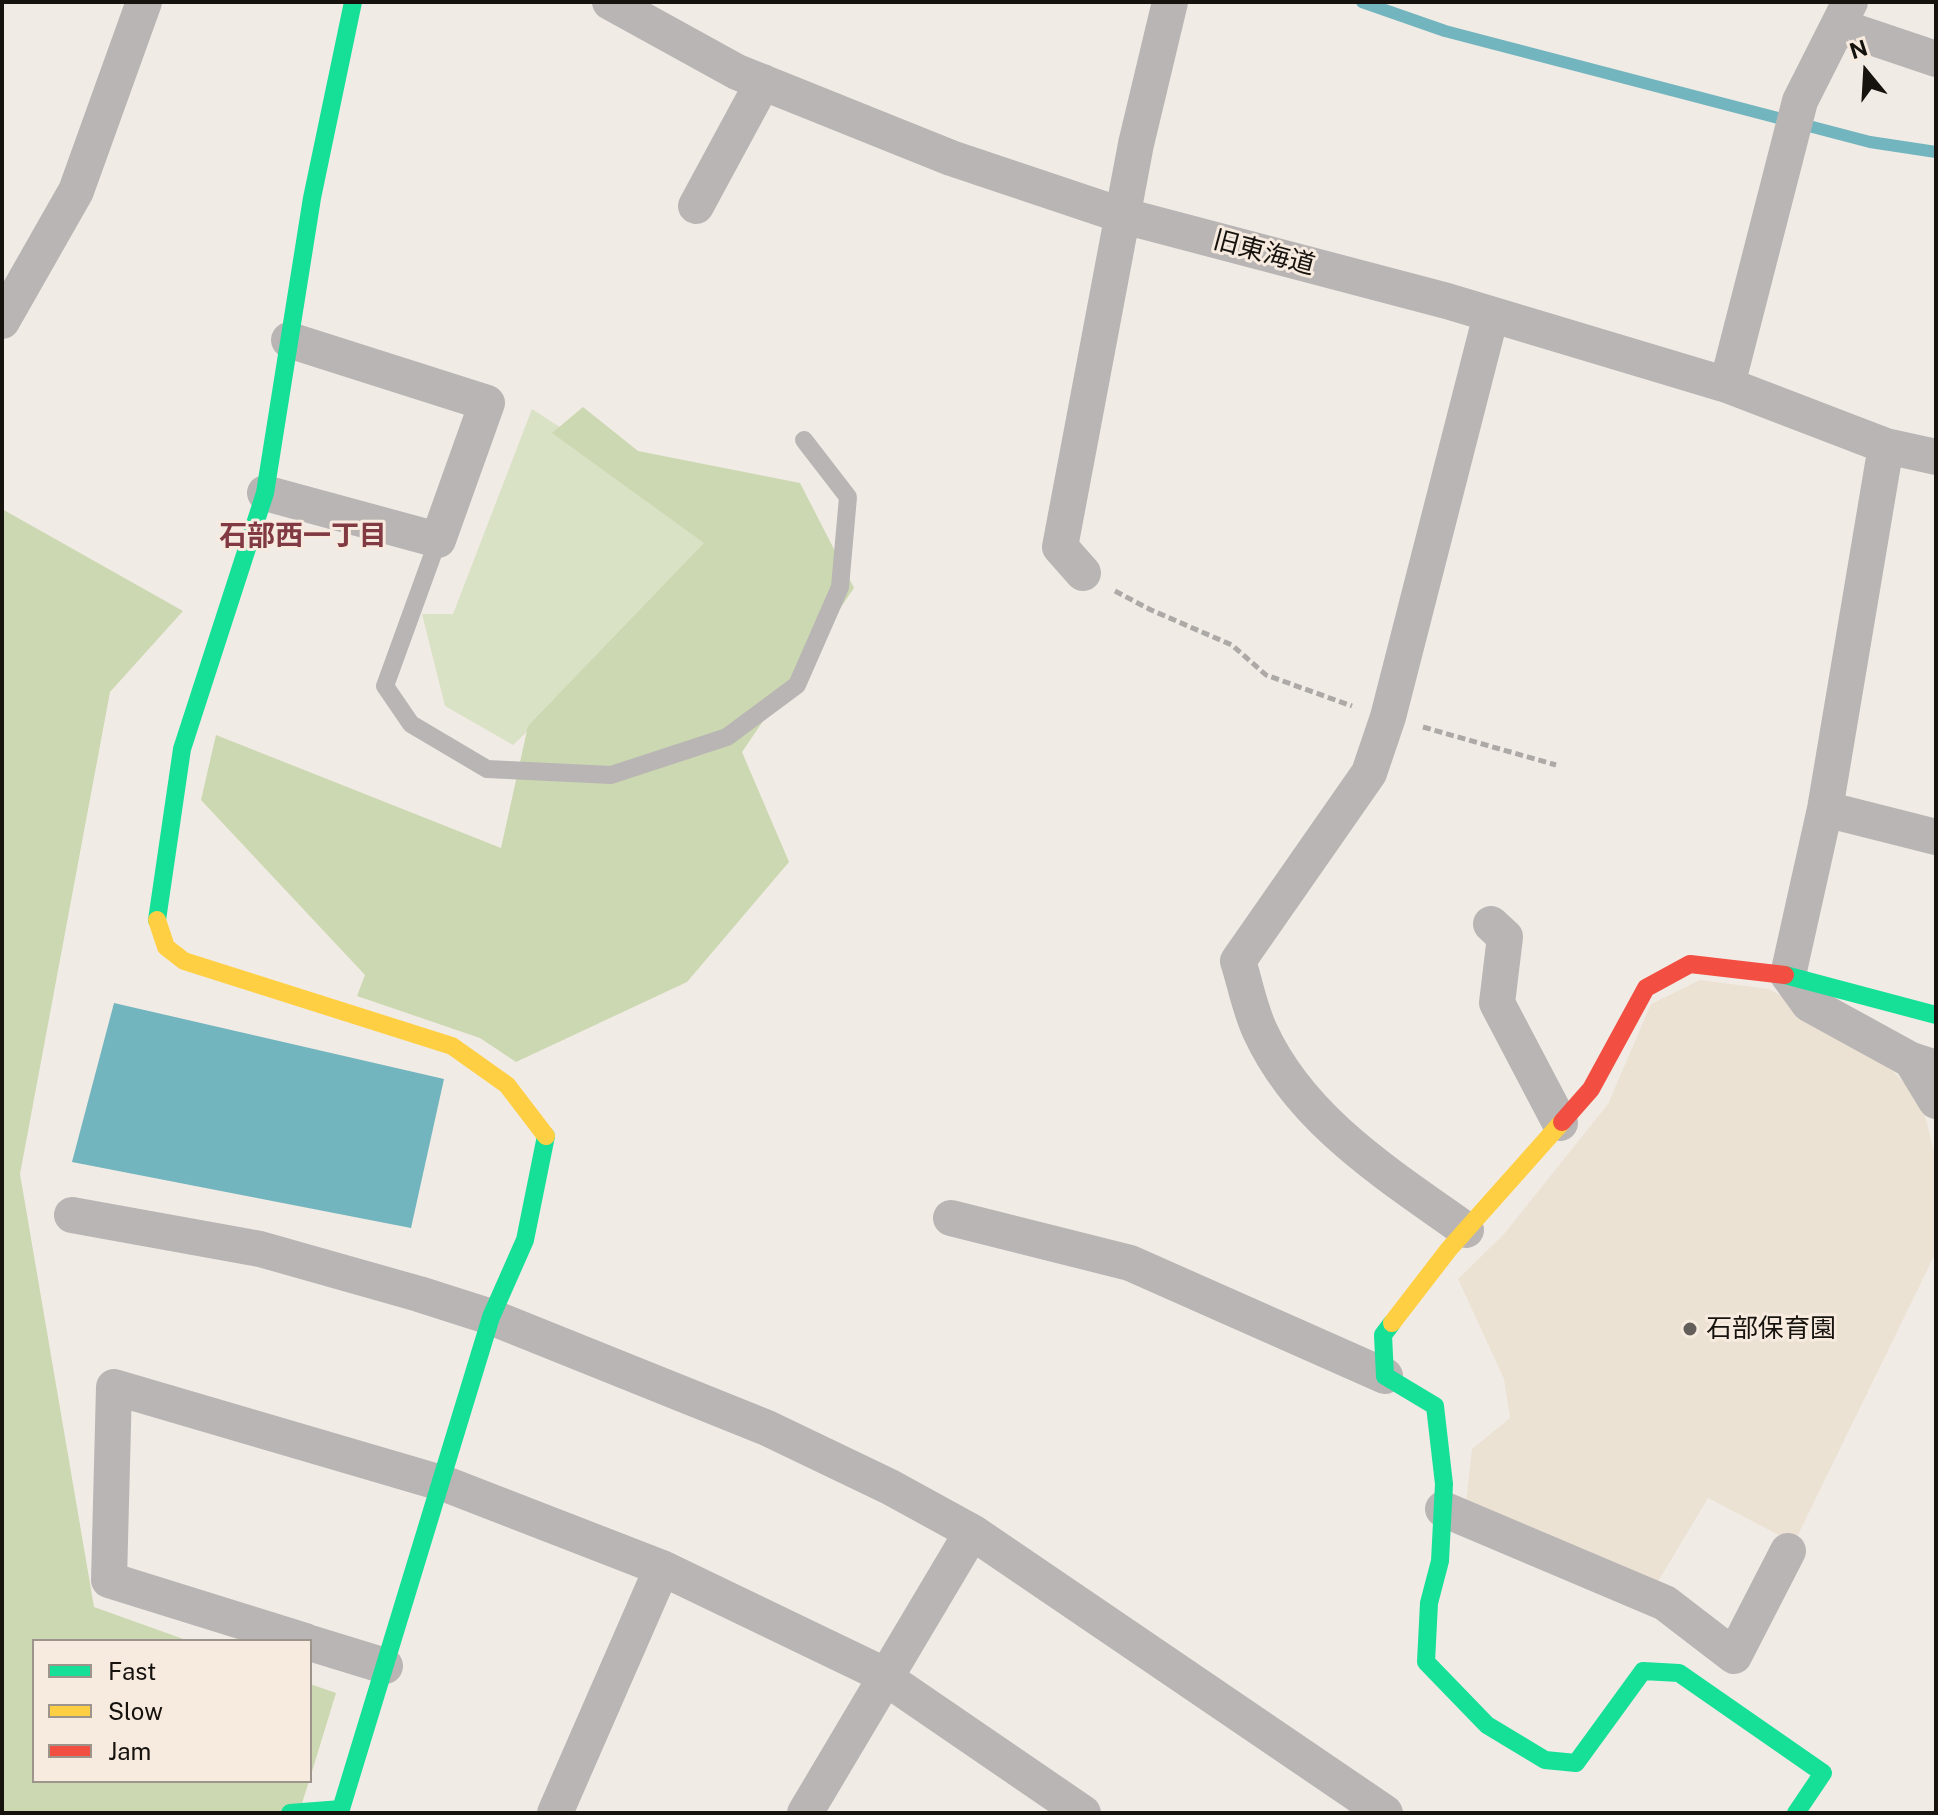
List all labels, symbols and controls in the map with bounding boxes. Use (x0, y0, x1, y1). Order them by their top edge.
north arrow (1826, 32, 1906, 112)
text: N (1846, 34, 1871, 64)
street label: 旧東海道 (1210, 224, 1318, 282)
district label: 石部西一丁目 (219, 519, 387, 553)
place label: 石部保育園 (1706, 1313, 1836, 1345)
marker: 石部保育園 (1681, 1320, 1699, 1338)
legend (32, 1639, 312, 1783)
text: Fast (108, 1657, 156, 1685)
text: Slow (108, 1697, 163, 1725)
text: Jam (108, 1737, 151, 1765)

